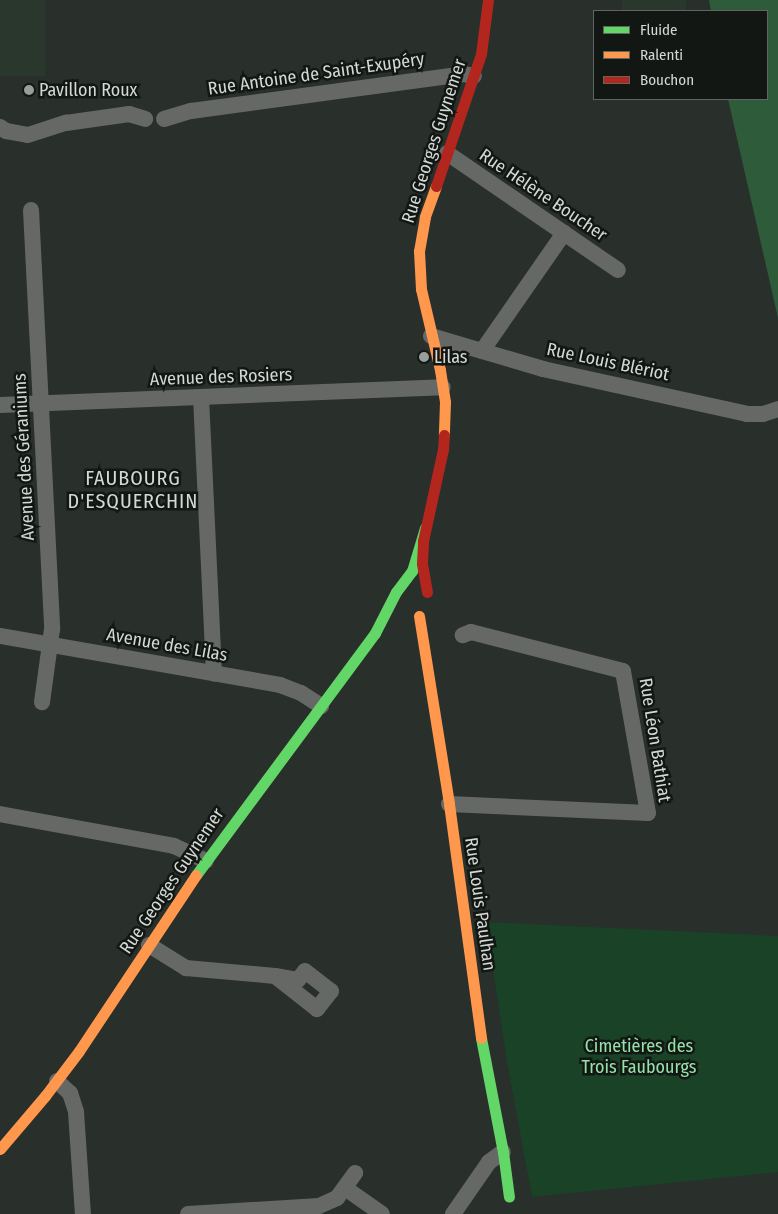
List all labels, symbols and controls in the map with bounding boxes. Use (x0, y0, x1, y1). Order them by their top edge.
legend (593, 10, 768, 100)
text: Fluide (640, 21, 677, 39)
text: Ralenti (640, 46, 683, 64)
street label: Rue Antoine de Saint-Exupéry (206, 48, 426, 100)
street label: Rue Georges Guynemer (397, 56, 471, 226)
text: Bouchon (640, 71, 694, 89)
place label: Pavillon Roux (39, 79, 137, 101)
marker: Pavillon Roux (23, 84, 35, 96)
street label: Rue Hélène Boucher (475, 144, 611, 246)
street label: Rue Louis Blériot (545, 338, 671, 386)
place label: Lilas (434, 346, 468, 368)
marker: Lilas (418, 351, 430, 363)
street label: Avenue des Rosiers (149, 364, 293, 390)
street label: Avenue des Géraniums (9, 373, 39, 541)
district label: FAUBOURG D'ESQUERCHIN (66, 466, 200, 513)
street label: Avenue des Lilas (105, 624, 229, 666)
street label: Rue Léon Bathiat (635, 676, 675, 804)
street label: Rue Georges Guynemer (115, 804, 229, 958)
street label: Rue Louis Paulhan (460, 836, 500, 972)
park label: Cimetières des Trois Faubourgs (581, 1036, 697, 1078)

